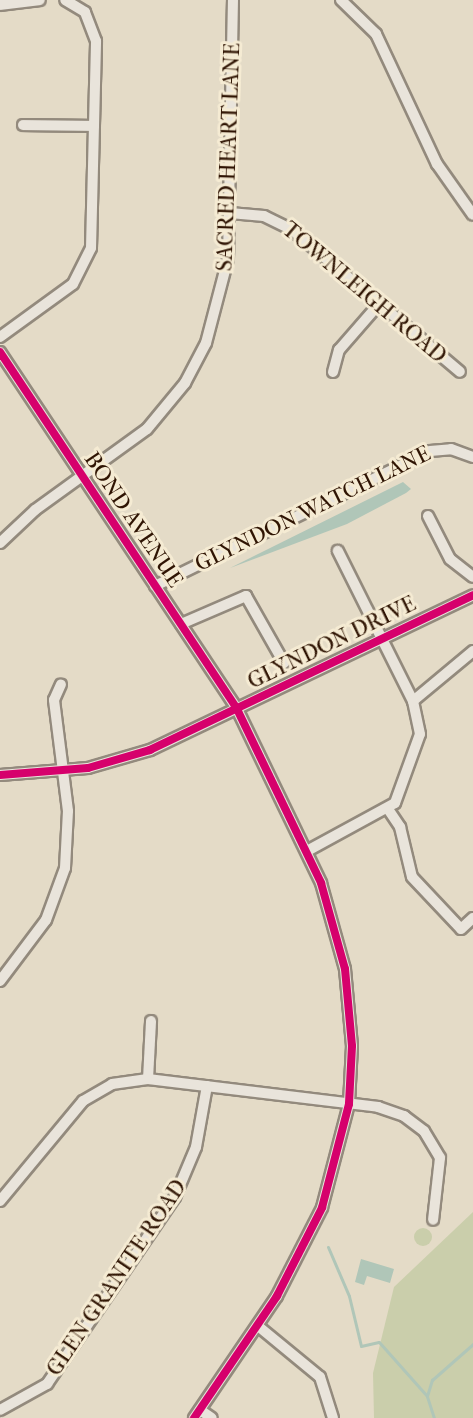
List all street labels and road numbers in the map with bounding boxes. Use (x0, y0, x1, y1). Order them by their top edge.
street label: SACRED HEART LANE (212, 42, 246, 272)
street label: TOWNLEIGH ROAD (277, 217, 451, 369)
street label: GLYNDON WATCH LANE (191, 440, 435, 578)
street label: BOND AVENUE (78, 447, 188, 593)
street label: GLYNDON DRIVE (244, 591, 420, 695)
street label: GLEN GRANITE ROAD (41, 1175, 193, 1381)

